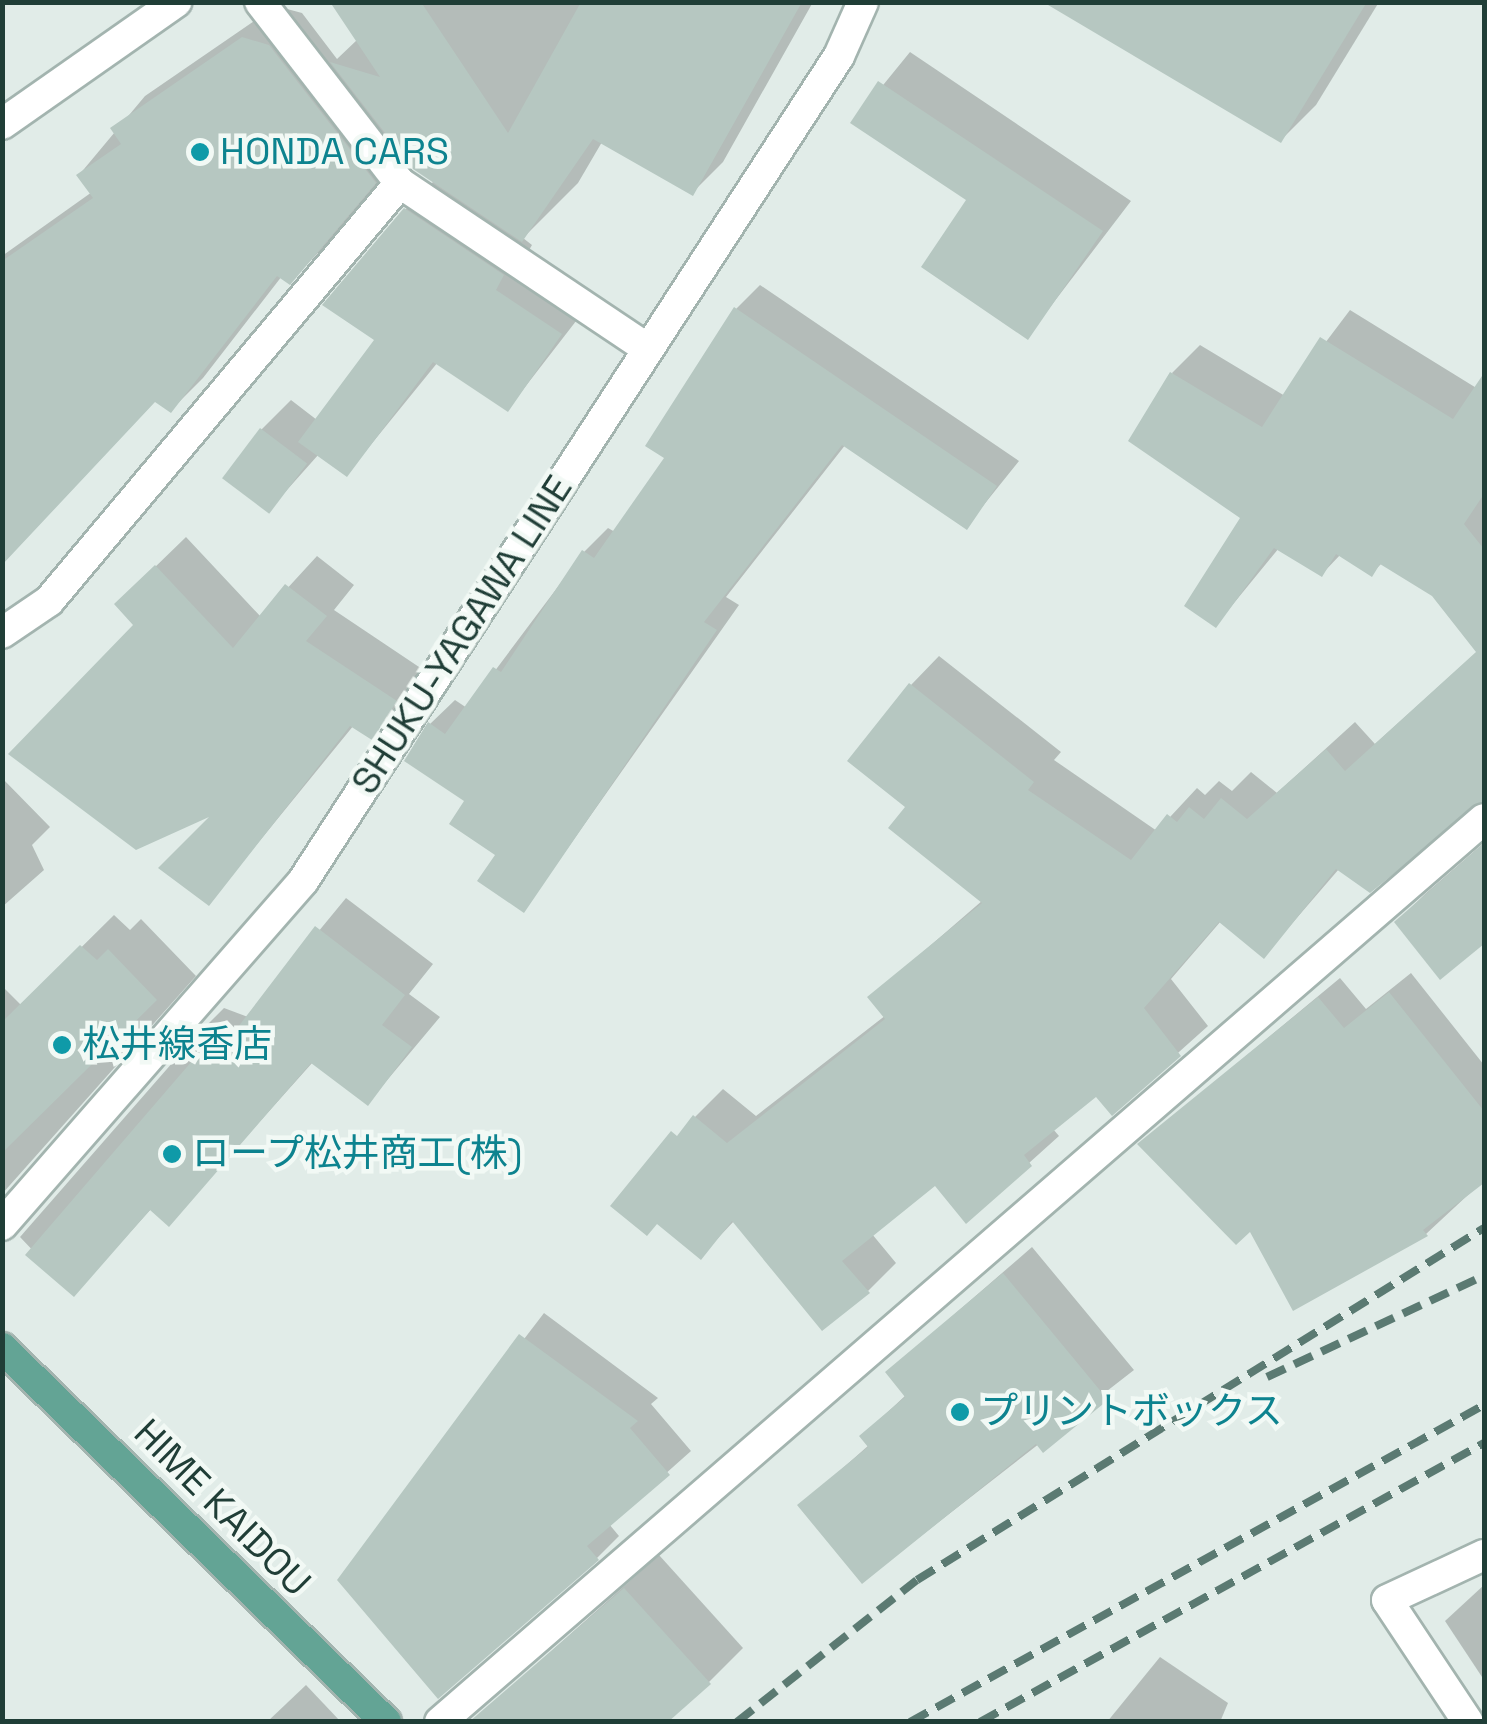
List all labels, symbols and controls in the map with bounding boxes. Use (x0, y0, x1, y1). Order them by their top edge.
place label: HONDA CARS (220, 129, 449, 175)
marker: HONDA CARS (189, 141, 211, 163)
street label: SHUKU-YAGAWA LINE (342, 467, 582, 803)
place label: 松井線香店 (82, 1022, 272, 1068)
marker: 松井線香店 (51, 1034, 73, 1056)
place label: ロープ松井商工(株) (192, 1131, 525, 1177)
marker: ロープ松井商工(株) (161, 1143, 183, 1165)
place label: プリントボックス (980, 1389, 1284, 1435)
marker: プリントボックス (949, 1401, 971, 1423)
street label: HIME KAIDOU (124, 1410, 320, 1606)

